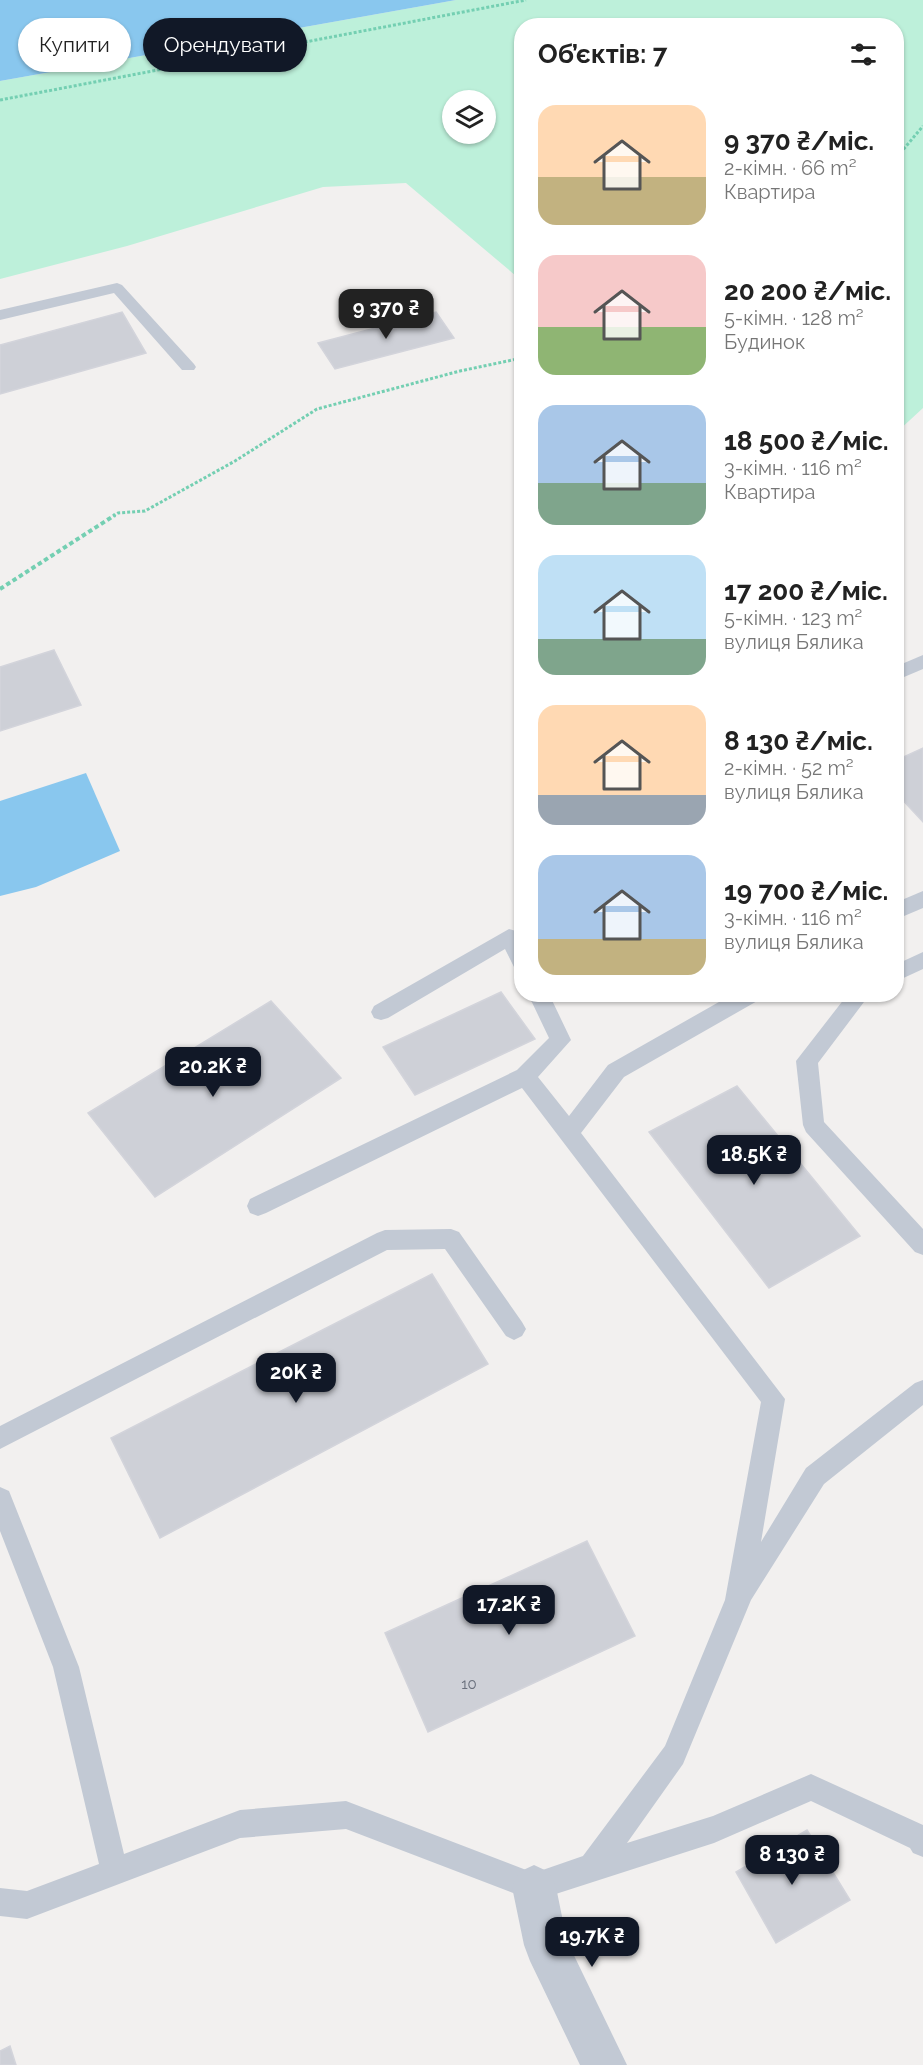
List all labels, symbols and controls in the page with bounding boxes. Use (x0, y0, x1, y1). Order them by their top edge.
chip: Купити (18, 18, 131, 72)
chip: Орендувати (143, 18, 307, 72)
icon: filters (847, 38, 880, 71)
text: Об’єктів: 7 (538, 39, 667, 69)
map controls (442, 90, 496, 144)
button: layers (442, 90, 496, 144)
text: 9 370 ₴/міс. (724, 126, 874, 156)
icon: home (586, 129, 658, 201)
text: 2-кімн. · 66 m² (724, 156, 856, 180)
text: Квартира (724, 180, 815, 204)
text: 20 200 ₴/міс. (724, 276, 891, 306)
icon: home (586, 279, 658, 351)
pin: 9 370 ₴ (331, 289, 441, 340)
text: 9 370 ₴ (353, 296, 419, 320)
text: 5-кімн. · 128 m² (724, 306, 864, 330)
text: Будинок (724, 330, 805, 354)
text: 18 500 ₴/міс. (724, 426, 889, 456)
icon: home (586, 429, 658, 501)
text: 3-кімн. · 116 m² (724, 456, 862, 480)
text: Квартира (724, 480, 815, 504)
text: 17 200 ₴/міс. (724, 576, 888, 606)
icon: home (586, 579, 658, 651)
text: 5-кімн. · 123 m² (724, 606, 862, 630)
text: вулиця Бялика (724, 630, 864, 654)
text: 8 130 ₴/міс. (724, 726, 873, 756)
icon: home (586, 729, 658, 801)
text: 2-кімн. · 52 m² (724, 756, 854, 780)
text: вулиця Бялика (724, 780, 864, 804)
text: 19 700 ₴/міс. (724, 876, 888, 906)
icon: home (586, 879, 658, 951)
text: 3-кімн. · 116 m² (724, 906, 862, 930)
text: вулиця Бялика (724, 930, 864, 954)
pin: 20.2K ₴ (158, 1047, 268, 1098)
text: 20.2K ₴ (179, 1054, 247, 1078)
pin: 18.5K ₴ (699, 1135, 809, 1186)
text: 18.5K ₴ (721, 1142, 787, 1166)
pin: 20K ₴ (254, 1353, 338, 1404)
text: 20K ₴ (270, 1360, 322, 1384)
pin: 17.2K ₴ (454, 1585, 564, 1636)
text: 17.2K ₴ (477, 1592, 541, 1616)
house number: 10 (461, 1675, 477, 1693)
pin: 8 130 ₴ (737, 1835, 847, 1886)
text: 8 130 ₴ (759, 1842, 825, 1866)
pin: 19.7K ₴ (537, 1917, 647, 1968)
text: 19.7K ₴ (559, 1924, 625, 1948)

